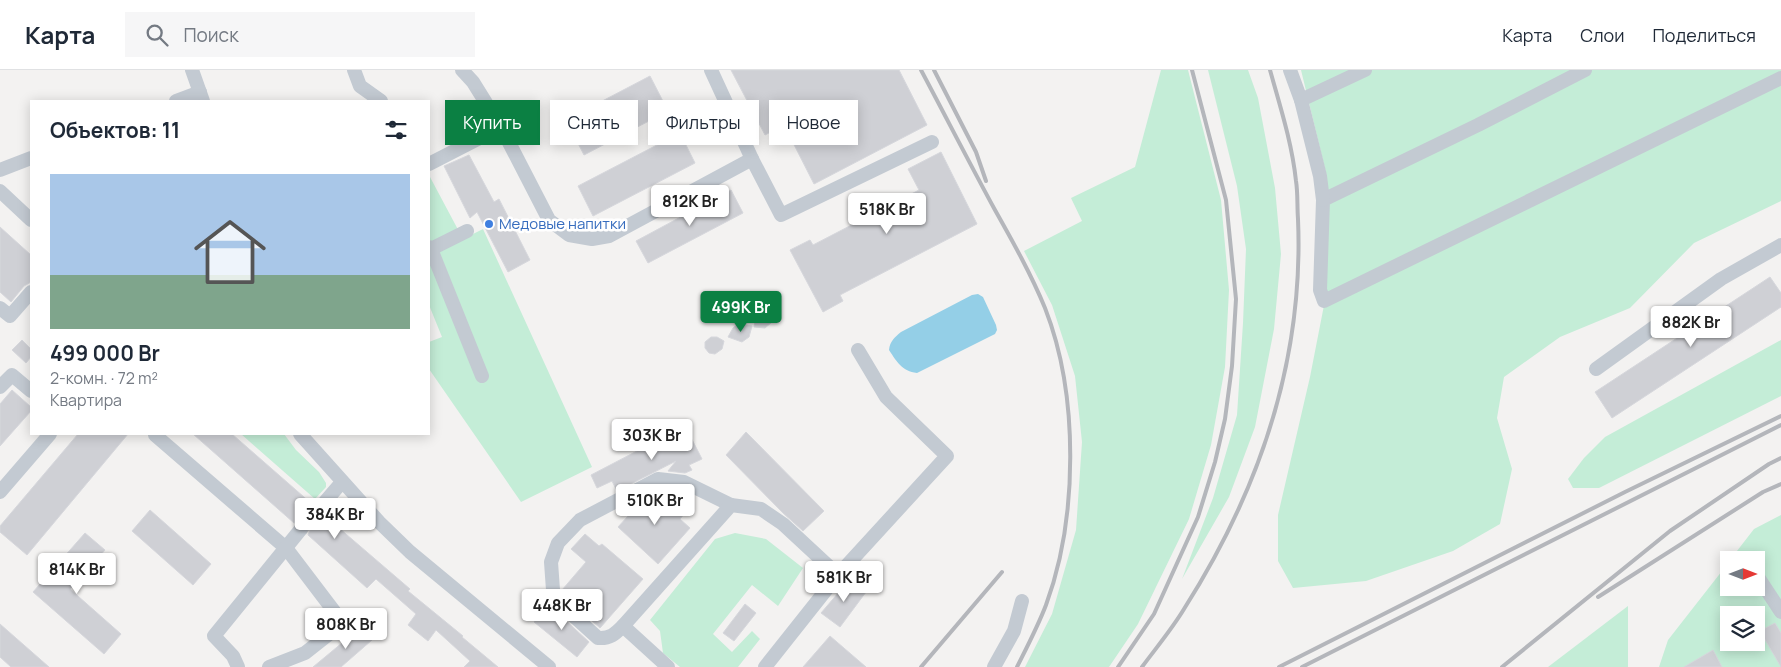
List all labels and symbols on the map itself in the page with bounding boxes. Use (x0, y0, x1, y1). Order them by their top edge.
pin: 812K Br (644, 184, 736, 227)
pin: 518K Br (841, 192, 933, 235)
place label: Медовые напитки (499, 213, 626, 234)
marker: Медовые напитки (483, 218, 495, 230)
pin: 499K Br (695, 290, 787, 333)
pin: 882K Br (1645, 306, 1737, 348)
pin: 303K Br (606, 418, 698, 461)
pin: 510K Br (609, 484, 701, 526)
pin: 384K Br (289, 498, 381, 540)
north arrow (1720, 551, 1765, 596)
pin: 814K Br (31, 552, 123, 595)
pin: 581K Br (798, 560, 890, 603)
pin: 448K Br (516, 588, 608, 631)
pin: 808K Br (300, 608, 392, 650)

